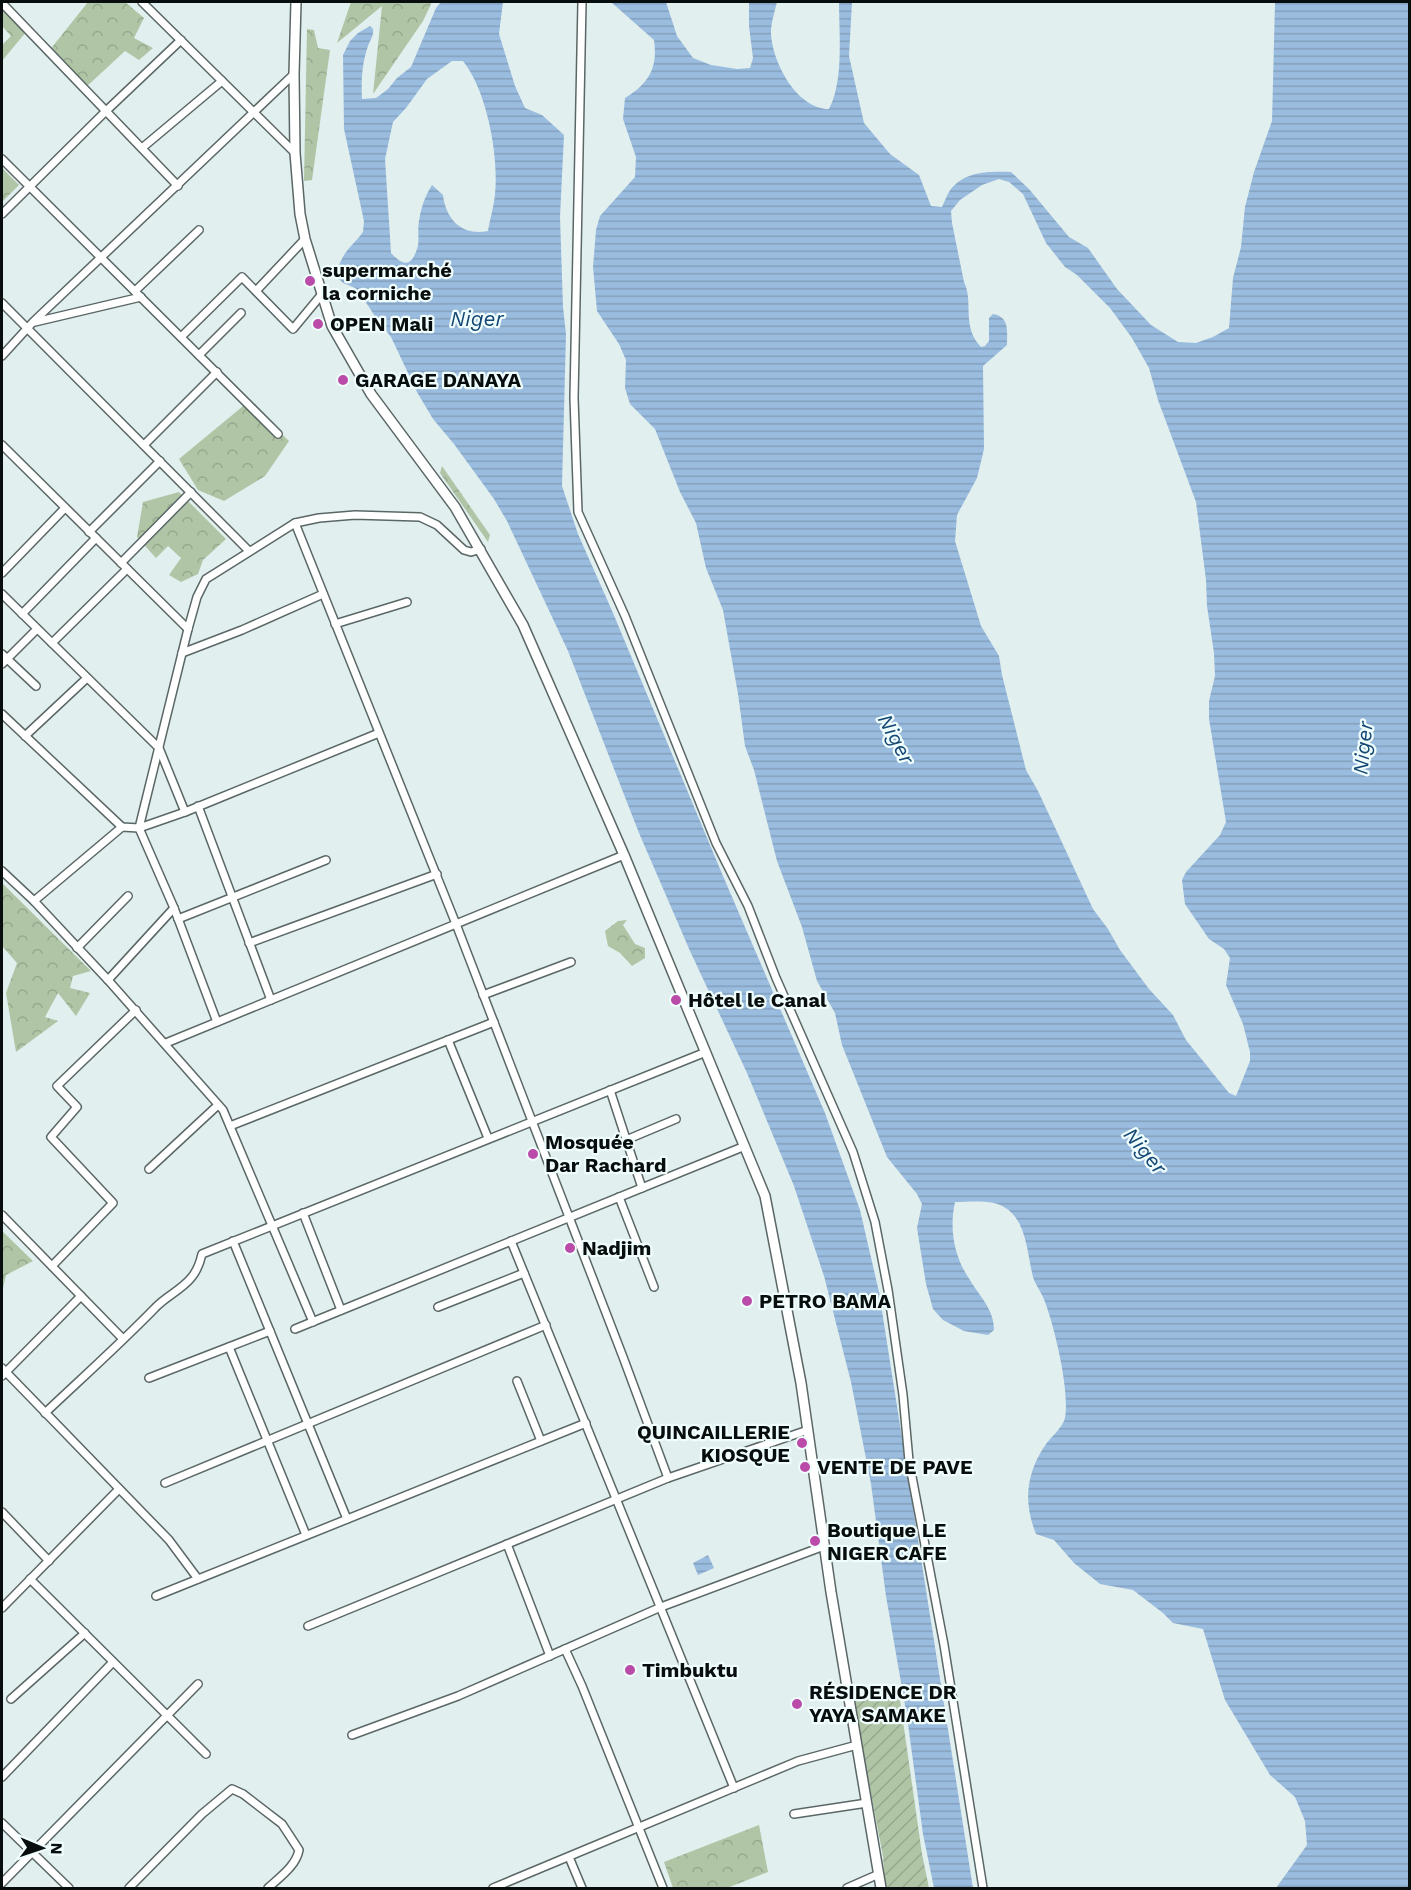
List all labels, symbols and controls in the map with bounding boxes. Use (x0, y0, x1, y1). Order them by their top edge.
place label: supermarché la corniche (322, 258, 452, 305)
marker: supermarché la corniche (303, 274, 317, 288)
water label: Niger (450, 306, 505, 331)
place label: OPEN Mali (330, 312, 433, 336)
marker: OPEN Mali (311, 317, 325, 331)
place label: GARAGE DANAYA (355, 368, 521, 392)
marker: GARAGE DANAYA (336, 373, 350, 387)
water label: Niger (873, 709, 920, 769)
water label: Niger (1347, 719, 1378, 776)
place label: Hôtel le Canal (688, 988, 827, 1012)
marker: Hôtel le Canal (669, 993, 683, 1007)
water label: Niger (1119, 1122, 1173, 1180)
place label: Mosquée Dar Rachard (545, 1130, 666, 1177)
marker: Mosquée Dar Rachard (526, 1147, 540, 1161)
place label: Nadjim (582, 1236, 651, 1260)
marker: Nadjim (563, 1241, 577, 1255)
place label: PETRO BAMA (759, 1289, 891, 1313)
marker: PETRO BAMA (740, 1294, 754, 1308)
place label: QUINCAILLERIE KIOSQUE (637, 1420, 790, 1467)
marker: QUINCAILLERIE KIOSQUE (795, 1436, 809, 1450)
place label: VENTE DE PAVE (817, 1455, 973, 1479)
marker: VENTE DE PAVE (798, 1460, 812, 1474)
place label: Boutique LE NIGER CAFE (827, 1518, 947, 1565)
marker: Boutique LE NIGER CAFE (808, 1534, 822, 1548)
place label: Timbuktu (642, 1658, 738, 1682)
marker: Timbuktu (623, 1663, 637, 1677)
place label: RÉSIDENCE DR YAYA SAMAKE (809, 1680, 957, 1727)
marker: RÉSIDENCE DR YAYA SAMAKE (790, 1697, 804, 1711)
north arrow (12, 1818, 72, 1878)
text: N (47, 1842, 66, 1855)

